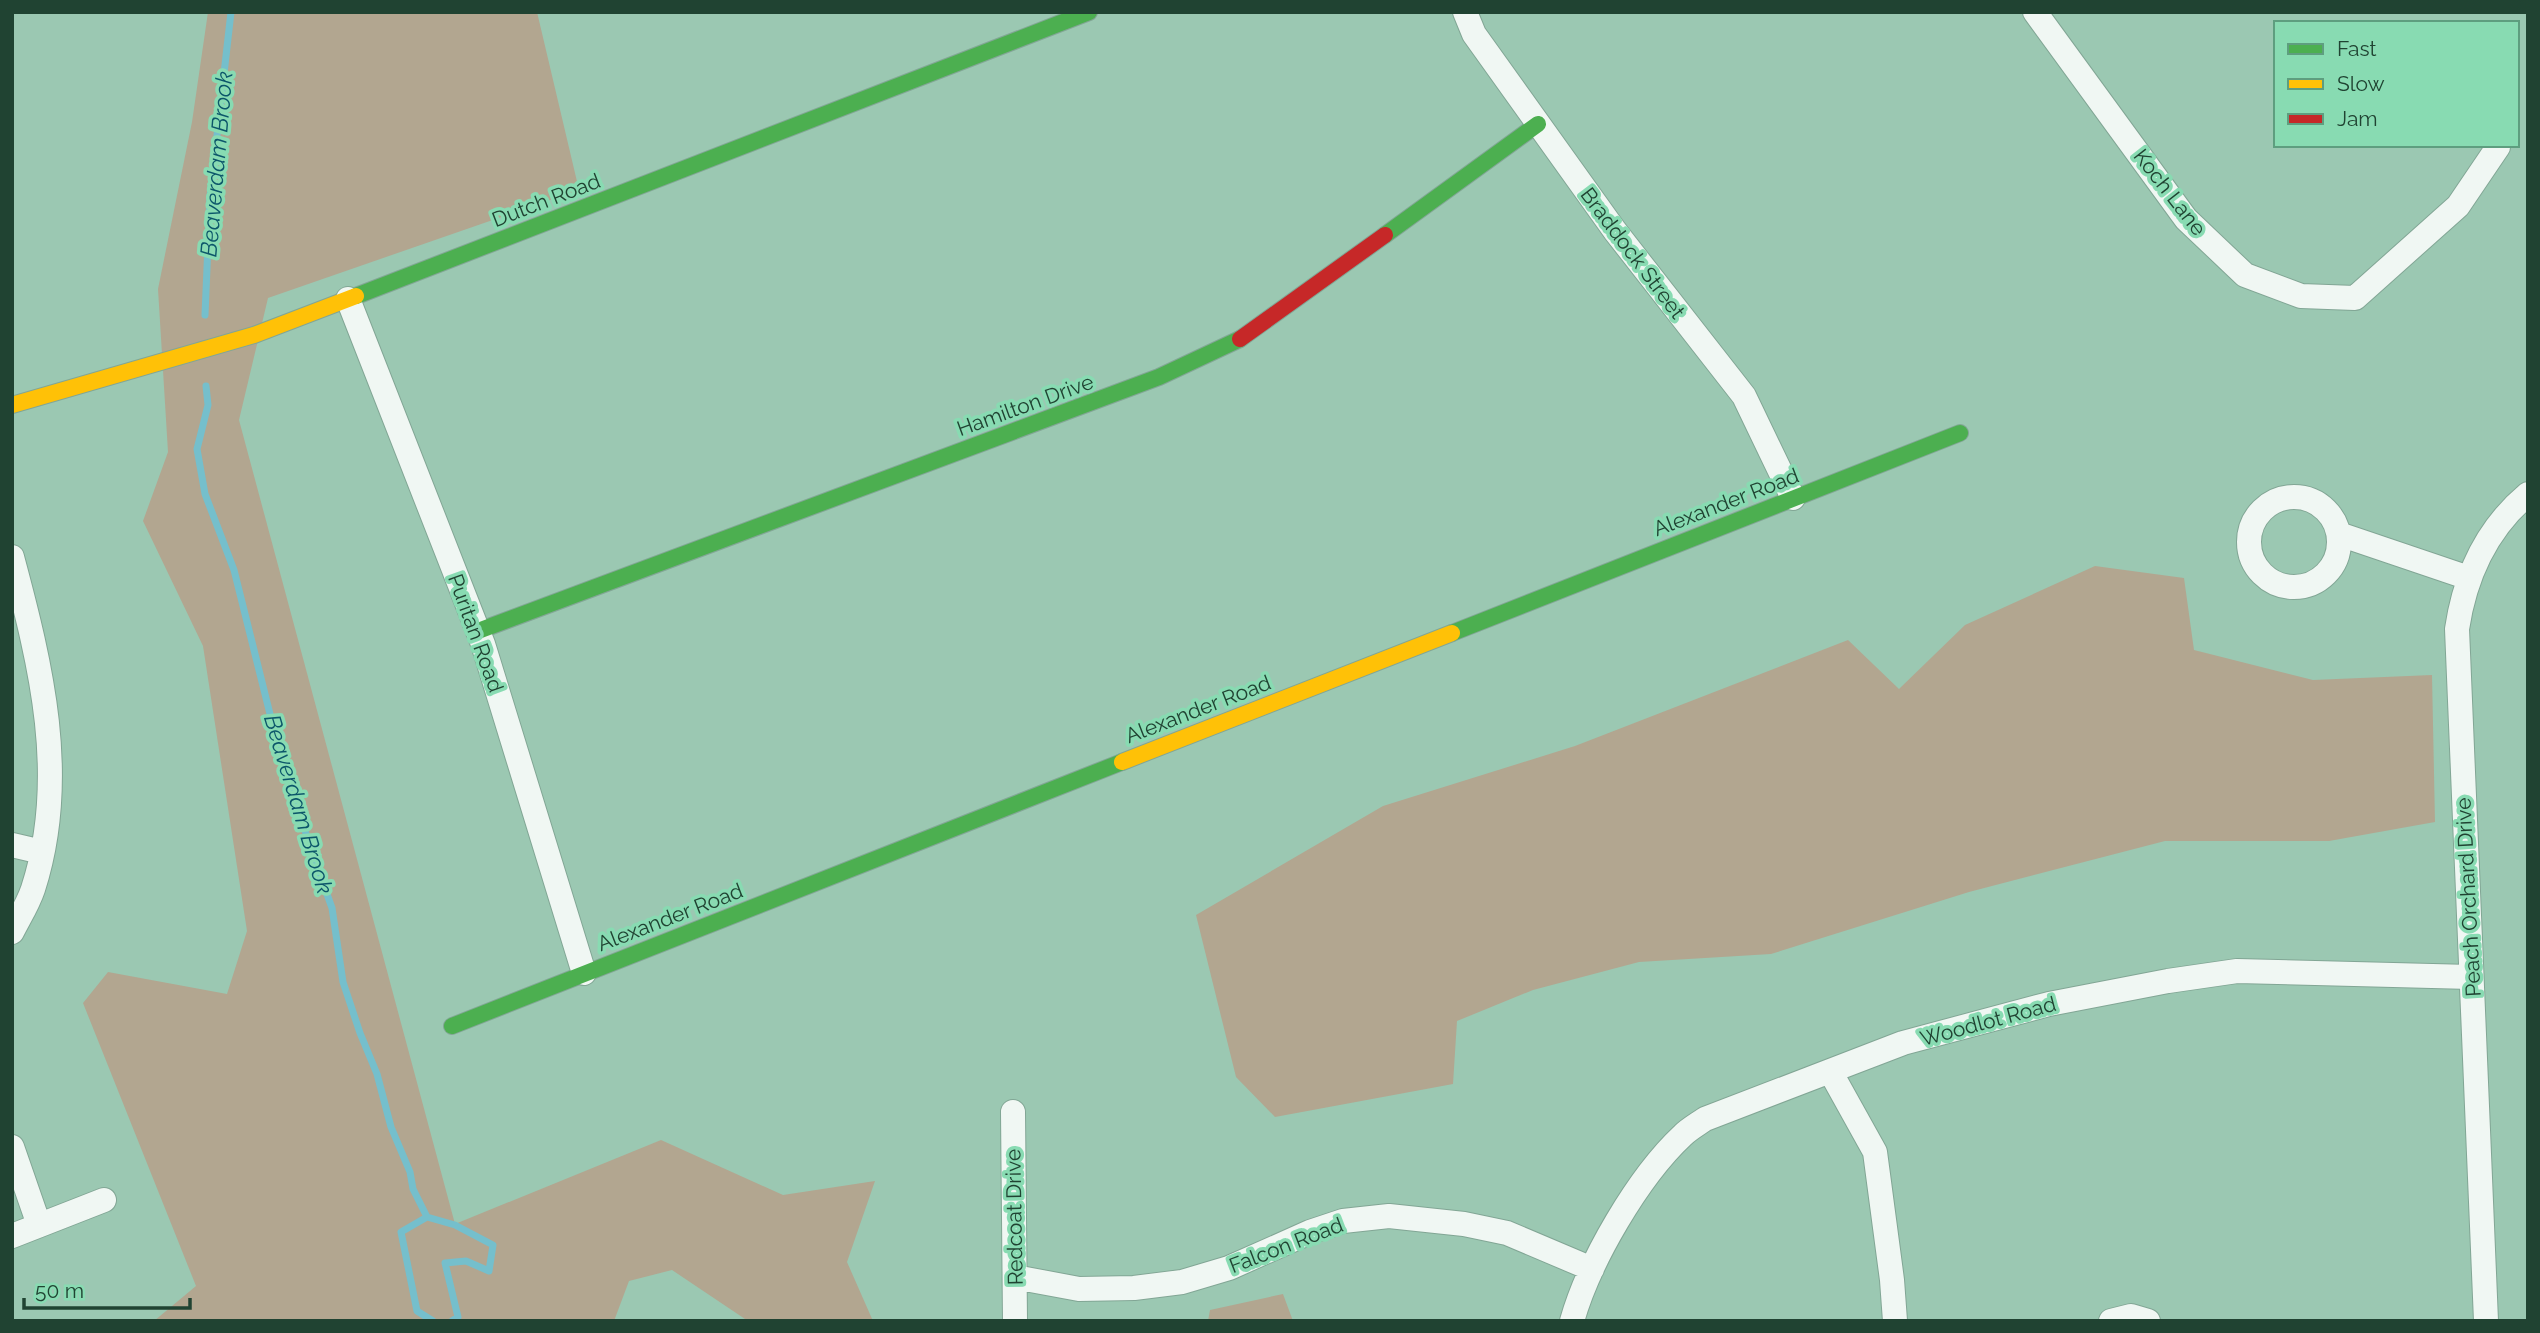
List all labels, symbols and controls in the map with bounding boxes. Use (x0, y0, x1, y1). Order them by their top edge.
legend (2274, 21, 2519, 147)
text: Fast (2337, 36, 2377, 61)
water label: Beaverdam Brook (194, 70, 238, 258)
text: Slow (2337, 71, 2385, 96)
text: Jam (2337, 106, 2378, 131)
street label: Koch Lane (2129, 144, 2211, 240)
street label: Dutch Road (488, 168, 604, 232)
street label: Braddock Street (1576, 183, 1690, 323)
street label: Hamilton Drive (953, 369, 1097, 441)
street label: Alexander Road (1650, 463, 1802, 541)
street label: Puritan Road (443, 570, 509, 696)
street label: Alexander Road (1122, 670, 1274, 748)
water label: Beaverdam Brook (259, 711, 339, 897)
street label: Peach Orchard Drive (2450, 797, 2486, 997)
street label: Alexander Road (594, 878, 746, 956)
street label: Woodlot Road (1917, 991, 2059, 1051)
street label: Redcoat Drive (1000, 1149, 1028, 1285)
street label: Falcon Road (1225, 1212, 1347, 1278)
scale bar (24, 1266, 191, 1310)
text: 50 m (35, 1278, 84, 1303)

